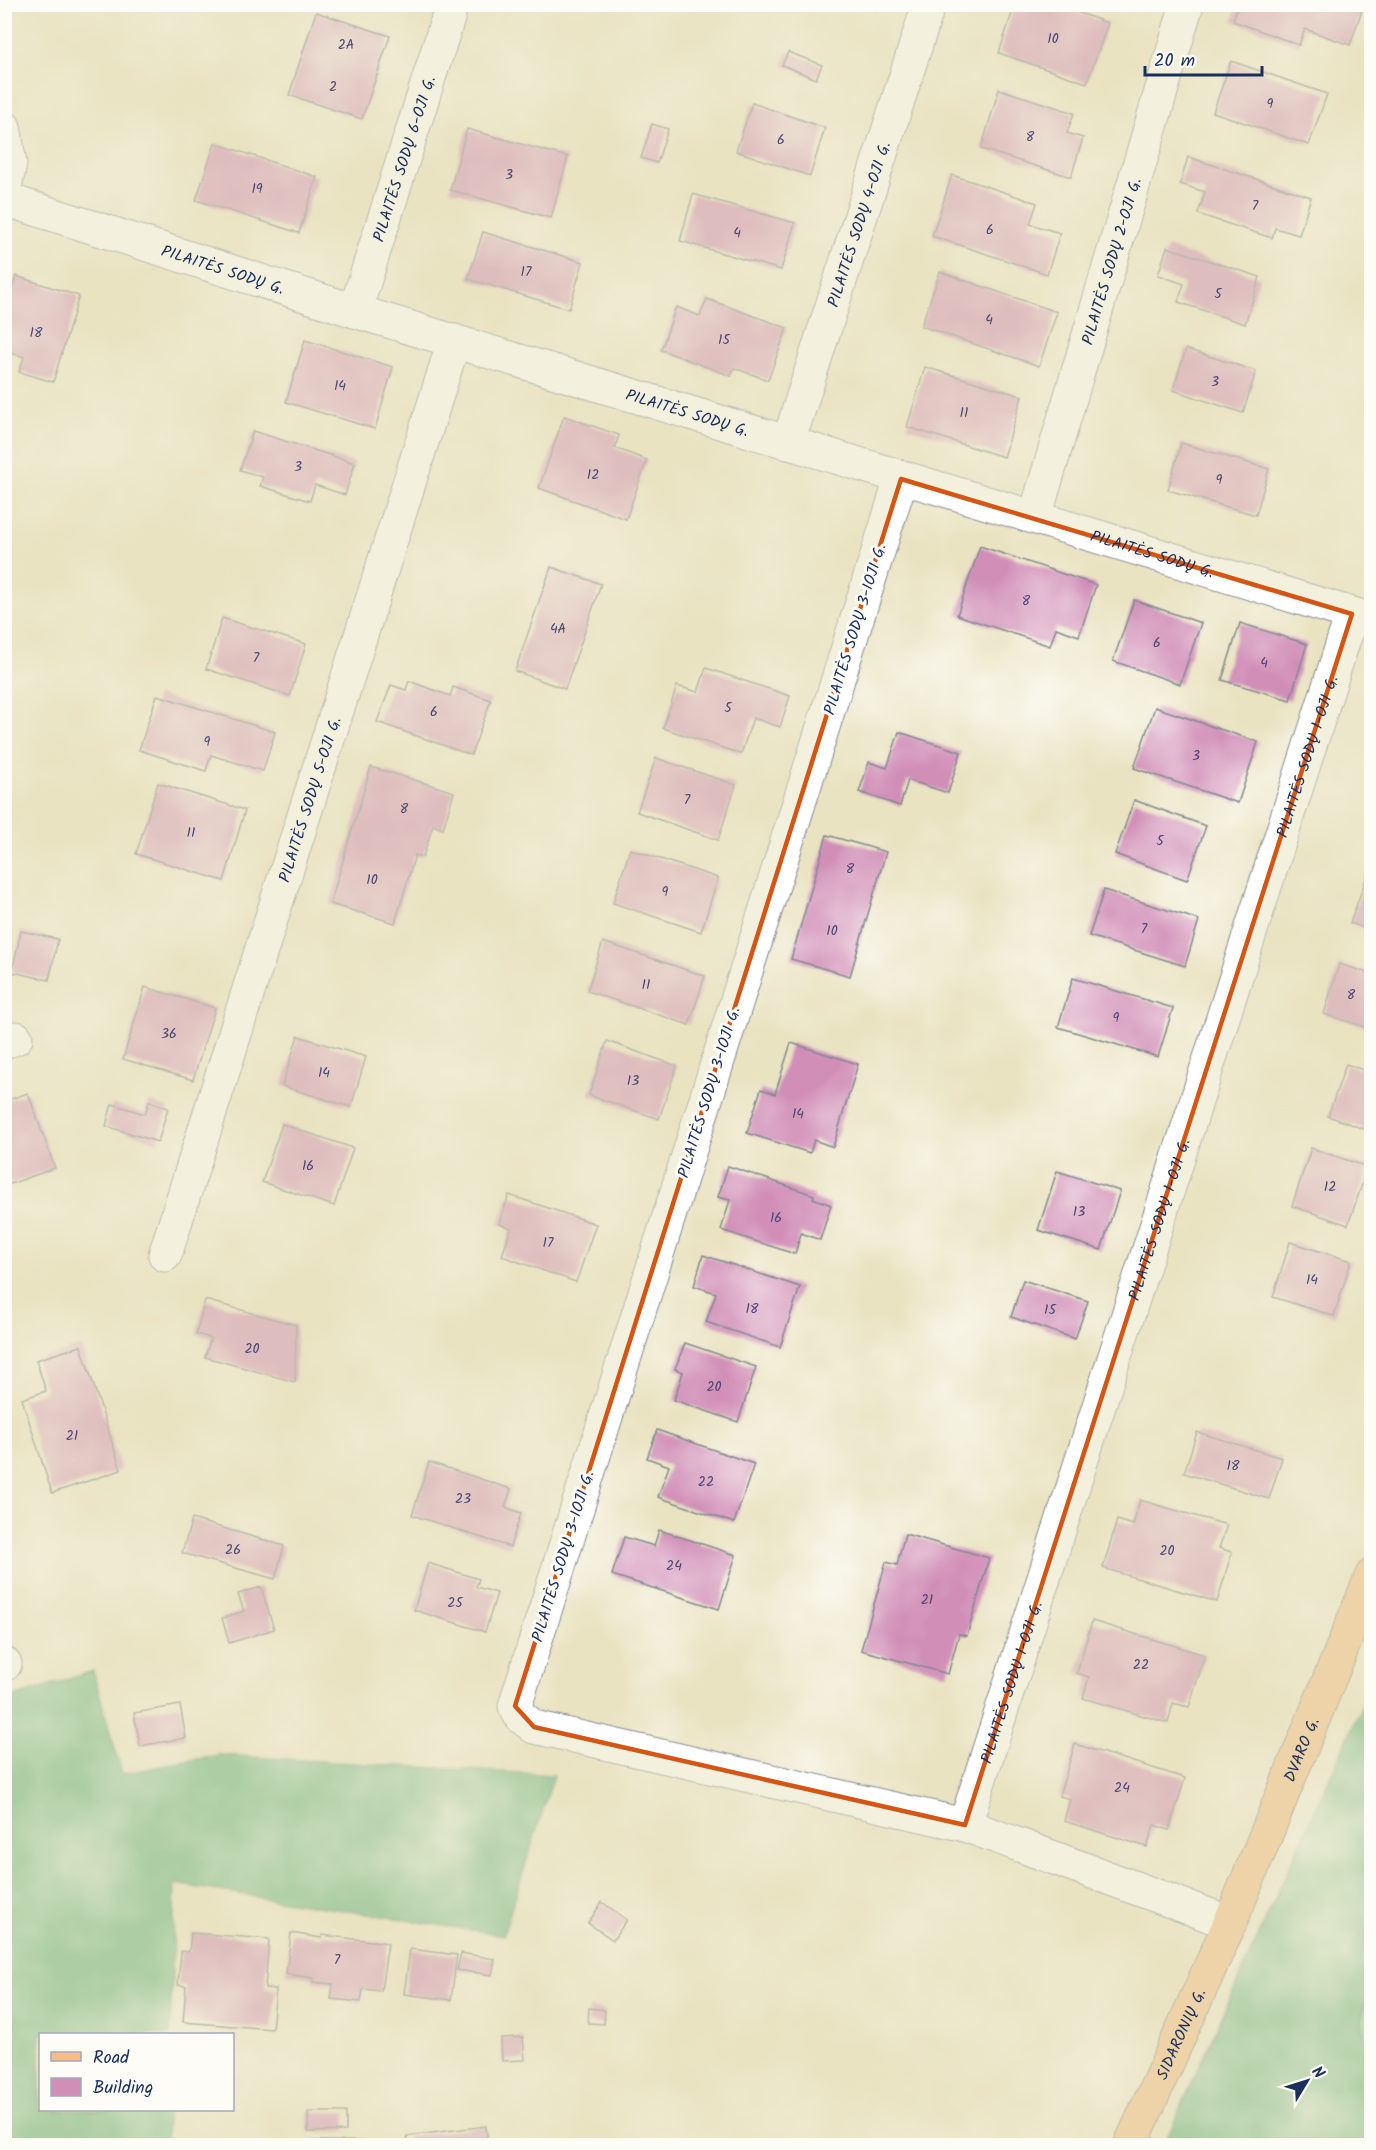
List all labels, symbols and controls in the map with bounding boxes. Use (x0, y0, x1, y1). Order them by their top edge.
house number: 10 (1047, 28, 1059, 50)
house number: 2A (338, 34, 354, 56)
scale bar (1145, 39, 1262, 77)
text: 20 m (1154, 47, 1195, 76)
street label: PILAITĖS SODŲ 6-OJI G. (367, 73, 443, 245)
house number: 2 (329, 76, 337, 98)
house number: 9 (1267, 93, 1274, 115)
house number: 8 (1026, 126, 1035, 148)
house number: 6 (777, 129, 785, 151)
street label: PILAITĖS SODŲ 4-OJI G. (821, 138, 898, 311)
house number: 3 (505, 164, 513, 186)
street label: PILAITĖS SODŲ 2-OJI G. (1076, 175, 1149, 348)
house number: 19 (251, 178, 263, 200)
house number: 7 (1252, 195, 1259, 217)
house number: 6 (986, 219, 994, 241)
house number: 4 (733, 222, 741, 244)
street label: PILAITĖS SODŲ G. (158, 239, 287, 302)
house number: 17 (521, 261, 532, 283)
house number: 5 (1214, 283, 1223, 305)
house number: 4 (985, 309, 993, 331)
house number: 18 (30, 322, 43, 344)
house number: 15 (718, 329, 731, 351)
house number: 3 (1211, 371, 1219, 393)
house number: 14 (334, 375, 346, 397)
street label: PILAITĖS SODŲ G. (622, 383, 752, 444)
house number: 11 (960, 402, 968, 424)
house number: 3 (294, 456, 302, 478)
house number: 12 (587, 464, 599, 486)
house number: 9 (1216, 469, 1223, 491)
street label: PILAITĖS SODŲ G. (1087, 524, 1217, 585)
street label: PILAITĖS SODŲ 3-IOJI G. (817, 541, 893, 718)
house number: 8 (1022, 590, 1031, 612)
house number: 4A (550, 618, 566, 640)
house number: 6 (1153, 632, 1161, 654)
house number: 7 (253, 647, 260, 669)
house number: 4 (1260, 652, 1268, 674)
street label: PILAITĖS SODŲ 1-OJI G. (1270, 672, 1346, 841)
house number: 5 (724, 697, 733, 719)
house number: 6 (430, 701, 438, 723)
street label: PILAITĖS SODŲ 5-OJI G. (273, 714, 348, 886)
house number: 9 (204, 731, 211, 753)
house number: 3 (1192, 745, 1200, 767)
house number: 7 (684, 789, 691, 811)
house number: 8 (400, 798, 409, 820)
house number: 11 (187, 822, 195, 844)
house number: 5 (1156, 830, 1165, 852)
house number: 8 (846, 858, 855, 880)
house number: 10 (366, 869, 378, 891)
house number: 9 (662, 881, 669, 903)
house number: 7 (1141, 918, 1148, 940)
house number: 10 (826, 920, 838, 942)
house number: 11 (642, 974, 650, 996)
house number: 8 (1347, 984, 1356, 1006)
street label: PILAITĖS SODŲ 3-IOJI G. (671, 1004, 747, 1181)
house number: 9 (1113, 1007, 1120, 1029)
house number: 36 (161, 1023, 177, 1045)
house number: 14 (318, 1062, 330, 1084)
house number: 13 (627, 1070, 639, 1092)
house number: 14 (792, 1103, 804, 1125)
street label: PILAITĖS SODŲ 1-OJI G. (1122, 1135, 1198, 1304)
house number: 16 (302, 1155, 314, 1177)
house number: 12 (1324, 1176, 1336, 1198)
house number: 13 (1073, 1201, 1085, 1223)
house number: 16 (770, 1207, 782, 1229)
house number: 17 (543, 1232, 554, 1254)
house number: 14 (1306, 1269, 1318, 1291)
house number: 18 (746, 1298, 759, 1320)
house number: 15 (1044, 1299, 1057, 1321)
house number: 20 (244, 1338, 260, 1360)
house number: 20 (706, 1376, 722, 1398)
house number: 21 (66, 1425, 78, 1447)
house number: 18 (1227, 1455, 1240, 1477)
street label: PILAITĖS SODŲ 3-IOJI G. (525, 1468, 601, 1645)
house number: 22 (698, 1471, 714, 1493)
house number: 23 (455, 1488, 471, 1510)
house number: 26 (225, 1539, 241, 1561)
house number: 20 (1159, 1540, 1175, 1562)
house number: 24 (666, 1555, 682, 1577)
house number: 21 (921, 1589, 933, 1611)
house number: 25 (447, 1592, 464, 1614)
street label: PILAITĖS SODŲ 1-OJI G. (974, 1598, 1050, 1767)
house number: 22 (1133, 1654, 1149, 1676)
street label: DVARO G. (1278, 1714, 1327, 1786)
house number: 24 (1114, 1777, 1130, 1799)
house number: 7 (334, 1949, 341, 1971)
street label: SIDARONIŲ G. (1150, 1985, 1213, 2084)
legend (39, 2033, 234, 2111)
text: Road (93, 2044, 130, 2073)
north arrow (1277, 2051, 1337, 2111)
text: N (1305, 2061, 1331, 2084)
text: Building (93, 2074, 153, 2103)

